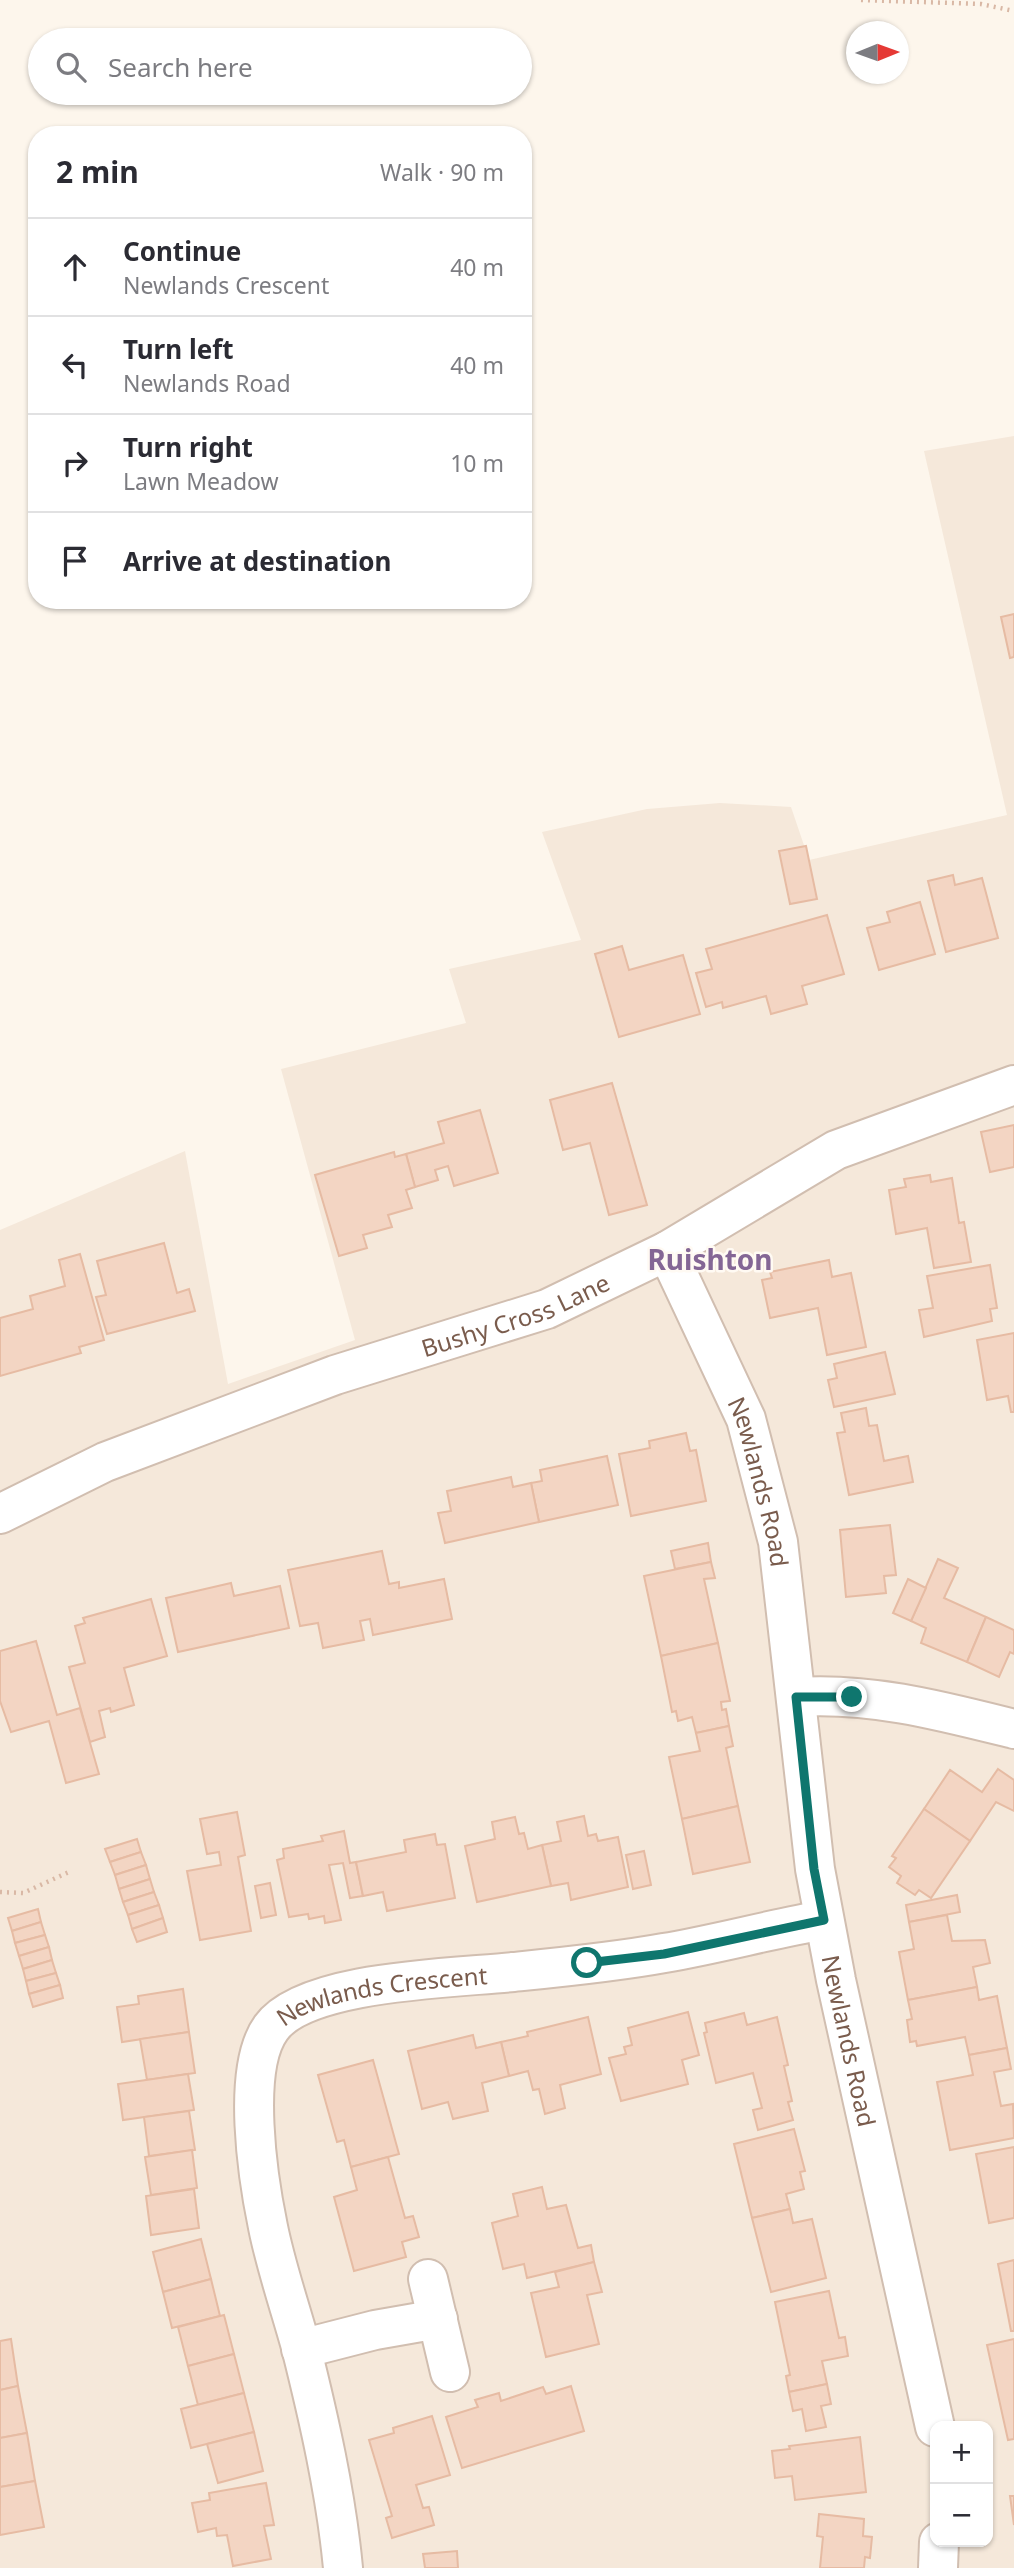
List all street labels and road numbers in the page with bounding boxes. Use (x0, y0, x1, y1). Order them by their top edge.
street label: Bushy Cross Lane (417, 1265, 614, 1364)
street label: Newlands Road (721, 1391, 797, 1568)
street label: Newlands Road (815, 1952, 884, 2130)
street label: Newlands Crescent (269, 1958, 489, 2033)

